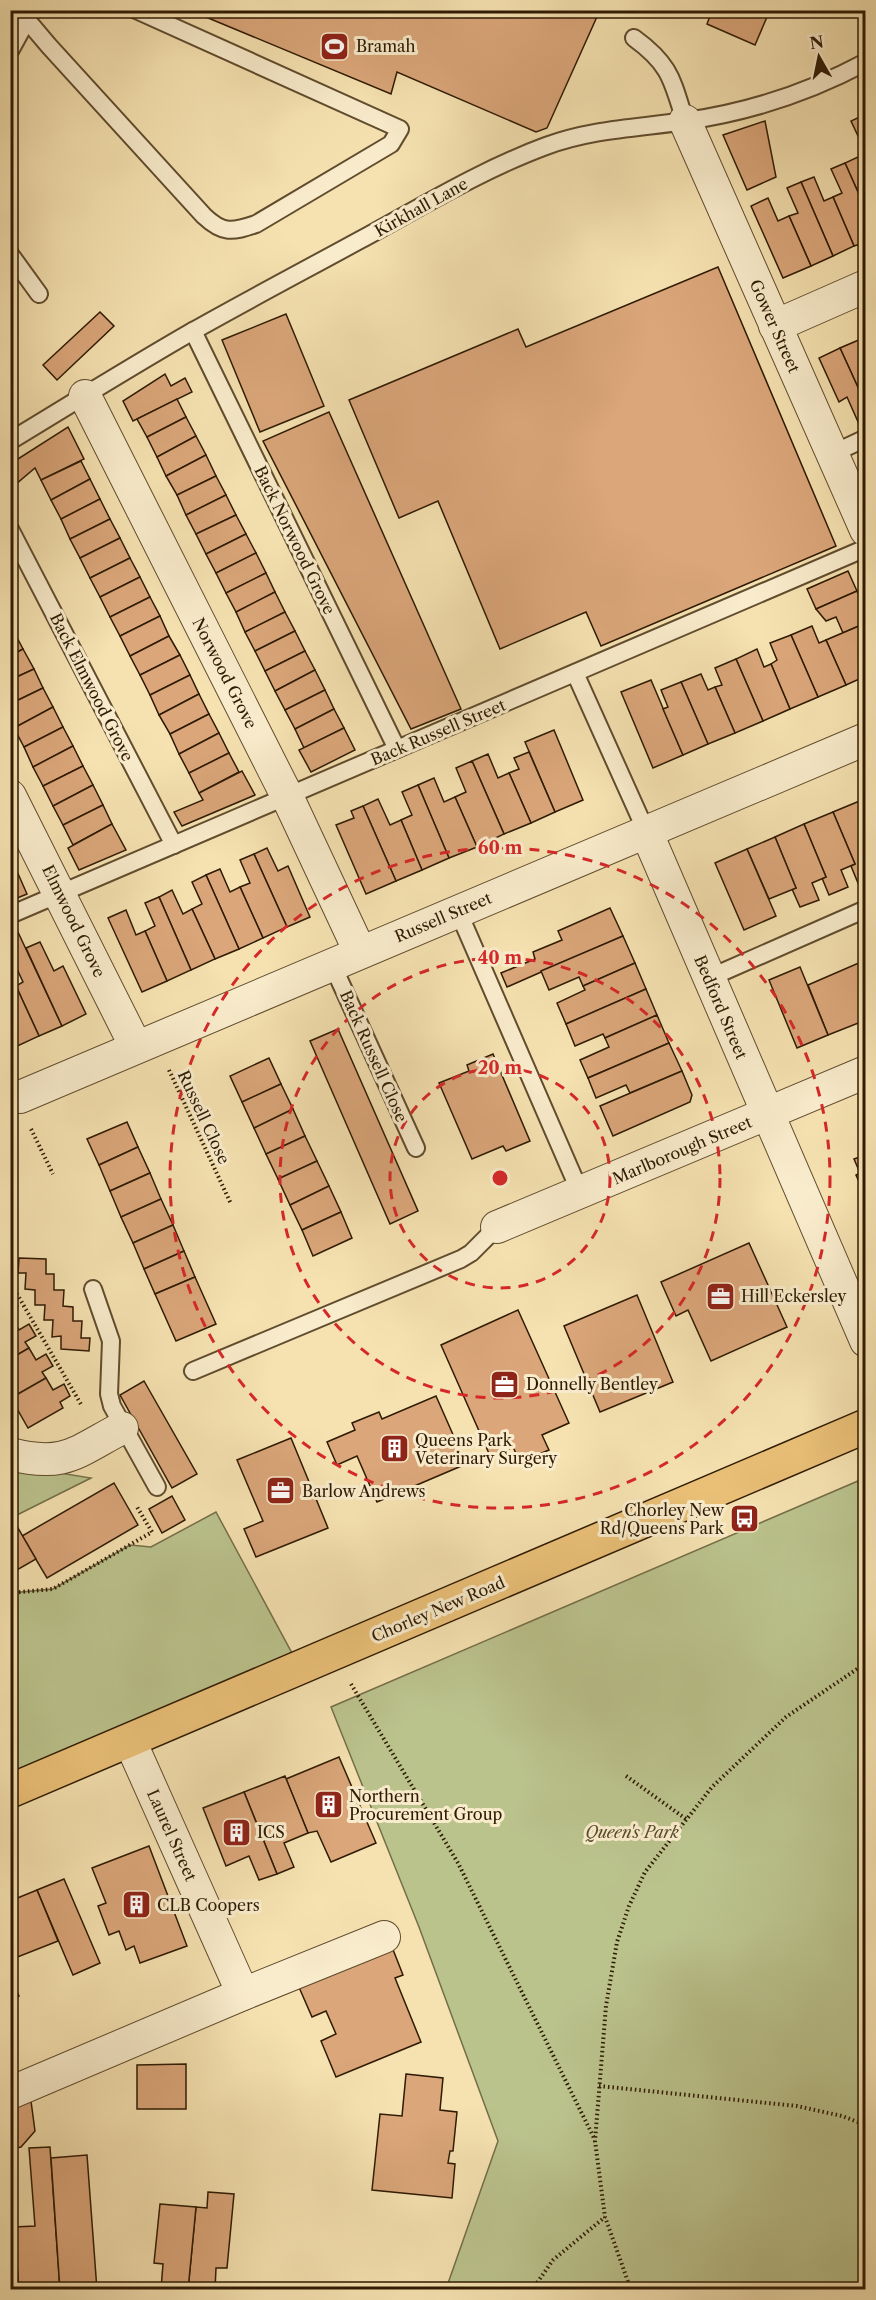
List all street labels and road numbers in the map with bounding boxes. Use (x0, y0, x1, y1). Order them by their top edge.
street label: Kirkhall Lane (371, 173, 471, 241)
street label: Gower Street (746, 276, 805, 376)
street label: Back Norwood Grove (250, 462, 340, 618)
street label: Back Elmwood Grove (46, 609, 138, 765)
street label: Norwood Grove (188, 614, 262, 732)
street label: Back Russell Street (367, 694, 509, 769)
street label: Elmwood Grove (38, 861, 110, 981)
street label: Russell Street (391, 887, 495, 946)
street label: Bedford Street (690, 952, 752, 1062)
street label: Back Russell Close (336, 987, 412, 1125)
street label: Russell Close (174, 1067, 234, 1167)
street label: Marlborough Street (609, 1111, 755, 1188)
street label: Chorley New Road (368, 1572, 508, 1646)
street label: Laurel Street (143, 1786, 201, 1884)

